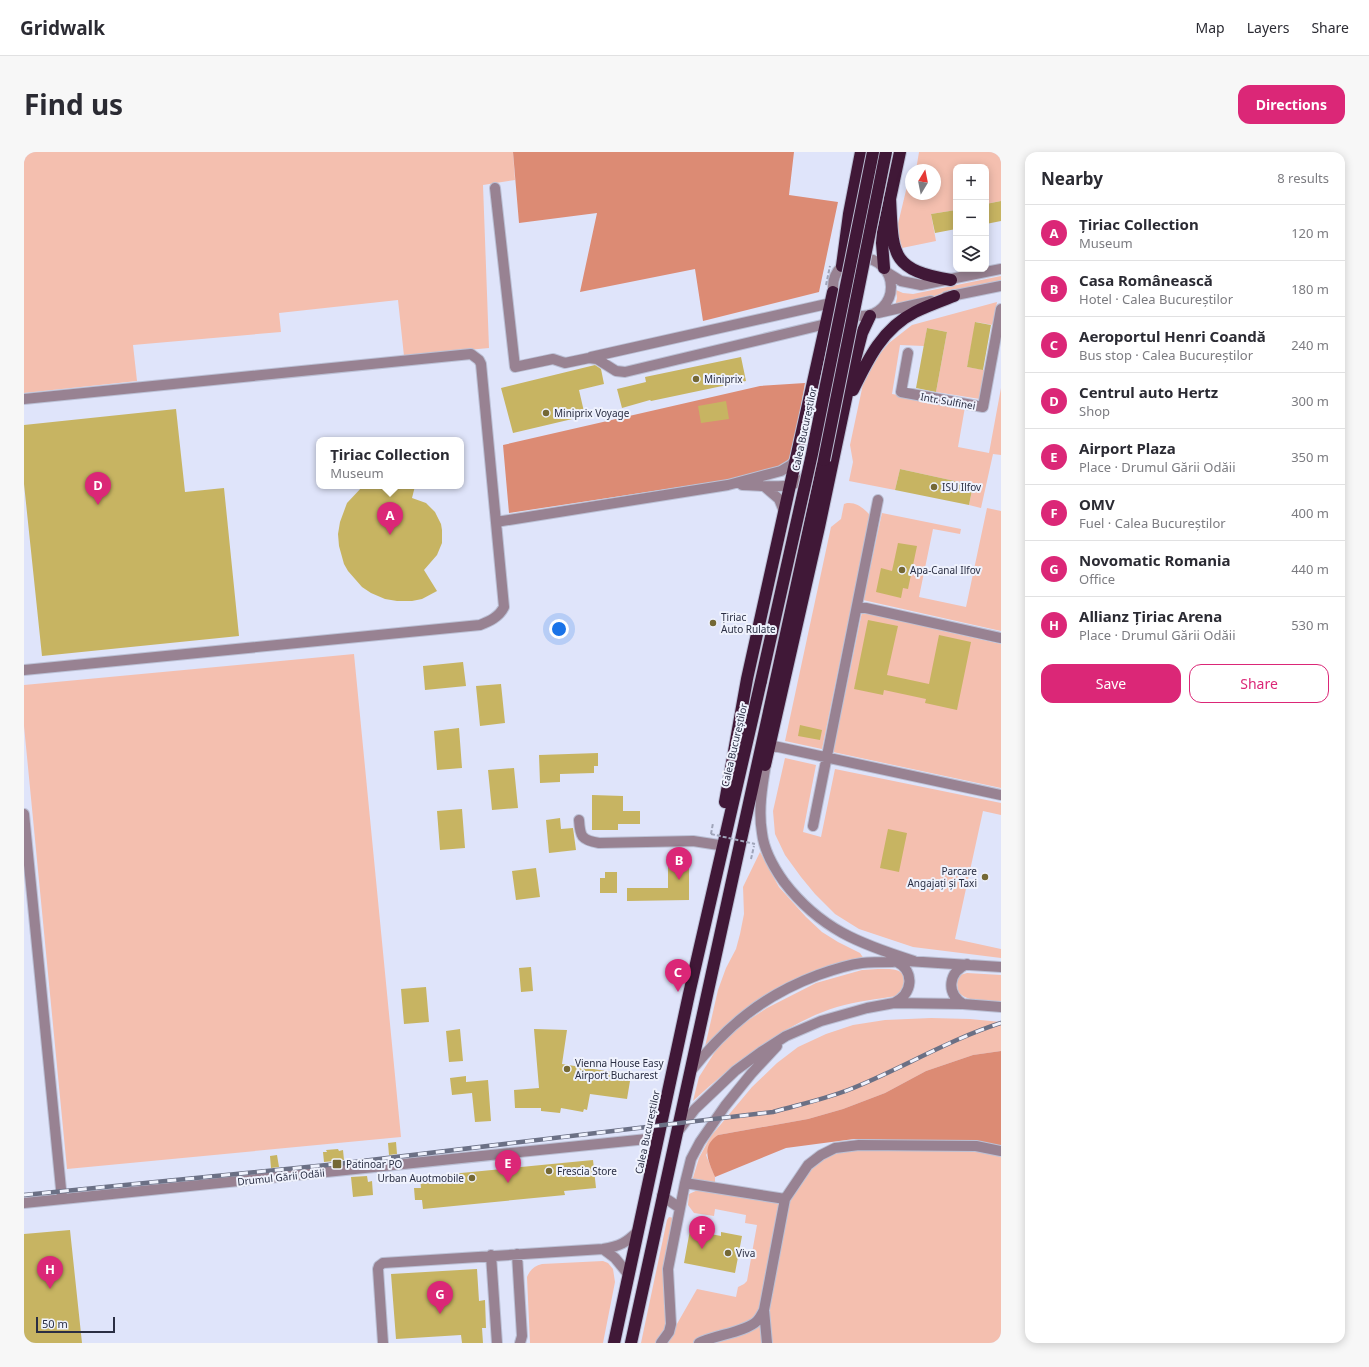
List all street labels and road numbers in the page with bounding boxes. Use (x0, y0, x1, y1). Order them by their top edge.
street label: Calea Bucureștilor (788, 386, 820, 472)
street label: Intr. Sulfinei (919, 389, 977, 413)
street label: Calea Bucureștilor (718, 702, 750, 788)
street label: Calea Bucureștilor (631, 1089, 663, 1175)
street label: Drumul Gării Odăii (237, 1165, 325, 1189)

